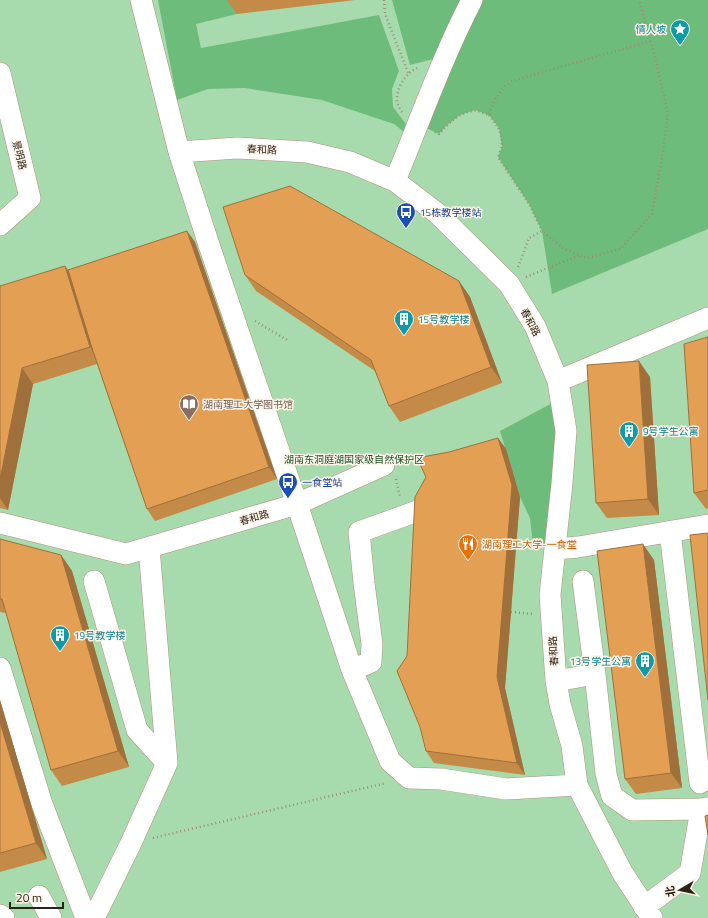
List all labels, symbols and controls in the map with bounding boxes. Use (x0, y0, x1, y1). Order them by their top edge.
place icon: 情人坡 (669, 18, 691, 46)
place label: 情人坡 (636, 22, 666, 37)
street label: 景明路 (9, 139, 30, 171)
street label: 春和路 (247, 141, 277, 158)
bus stop icon: 15栋教学楼站 (395, 201, 417, 229)
place label: 15栋教学楼站 (420, 205, 481, 220)
street label: 春和路 (517, 305, 544, 339)
building icon: 15号教学楼 (393, 308, 415, 336)
place label: 15号教学楼 (418, 312, 469, 327)
library icon: 湖南理工大学图书馆 (178, 393, 200, 421)
place label: 湖南理工大学图书馆 (203, 397, 293, 412)
building icon: 9号学生公寓 (618, 420, 640, 448)
place label: 9号学生公寓 (643, 424, 699, 439)
park label: 湖南东洞庭湖国家级自然保护区 (284, 452, 424, 467)
bus stop icon: 一食堂站 (277, 471, 299, 499)
place label: 一食堂站 (302, 475, 342, 490)
street label: 春和路 (238, 506, 271, 529)
restaurant icon: 湖南理工大学-一食堂 (457, 533, 479, 561)
place label: 湖南理工大学-一食堂 (482, 537, 576, 552)
building icon: 19号教学楼 (49, 624, 71, 652)
place label: 19号教学楼 (74, 628, 125, 643)
street label: 春和路 (545, 635, 562, 666)
building icon: 13号学生公寓 (634, 650, 656, 678)
place label: 13号学生公寓 (570, 654, 631, 669)
north arrow (660, 870, 700, 910)
scale bar (10, 884, 63, 910)
text: 北 (661, 885, 679, 898)
text: 20 m (16, 888, 42, 907)

